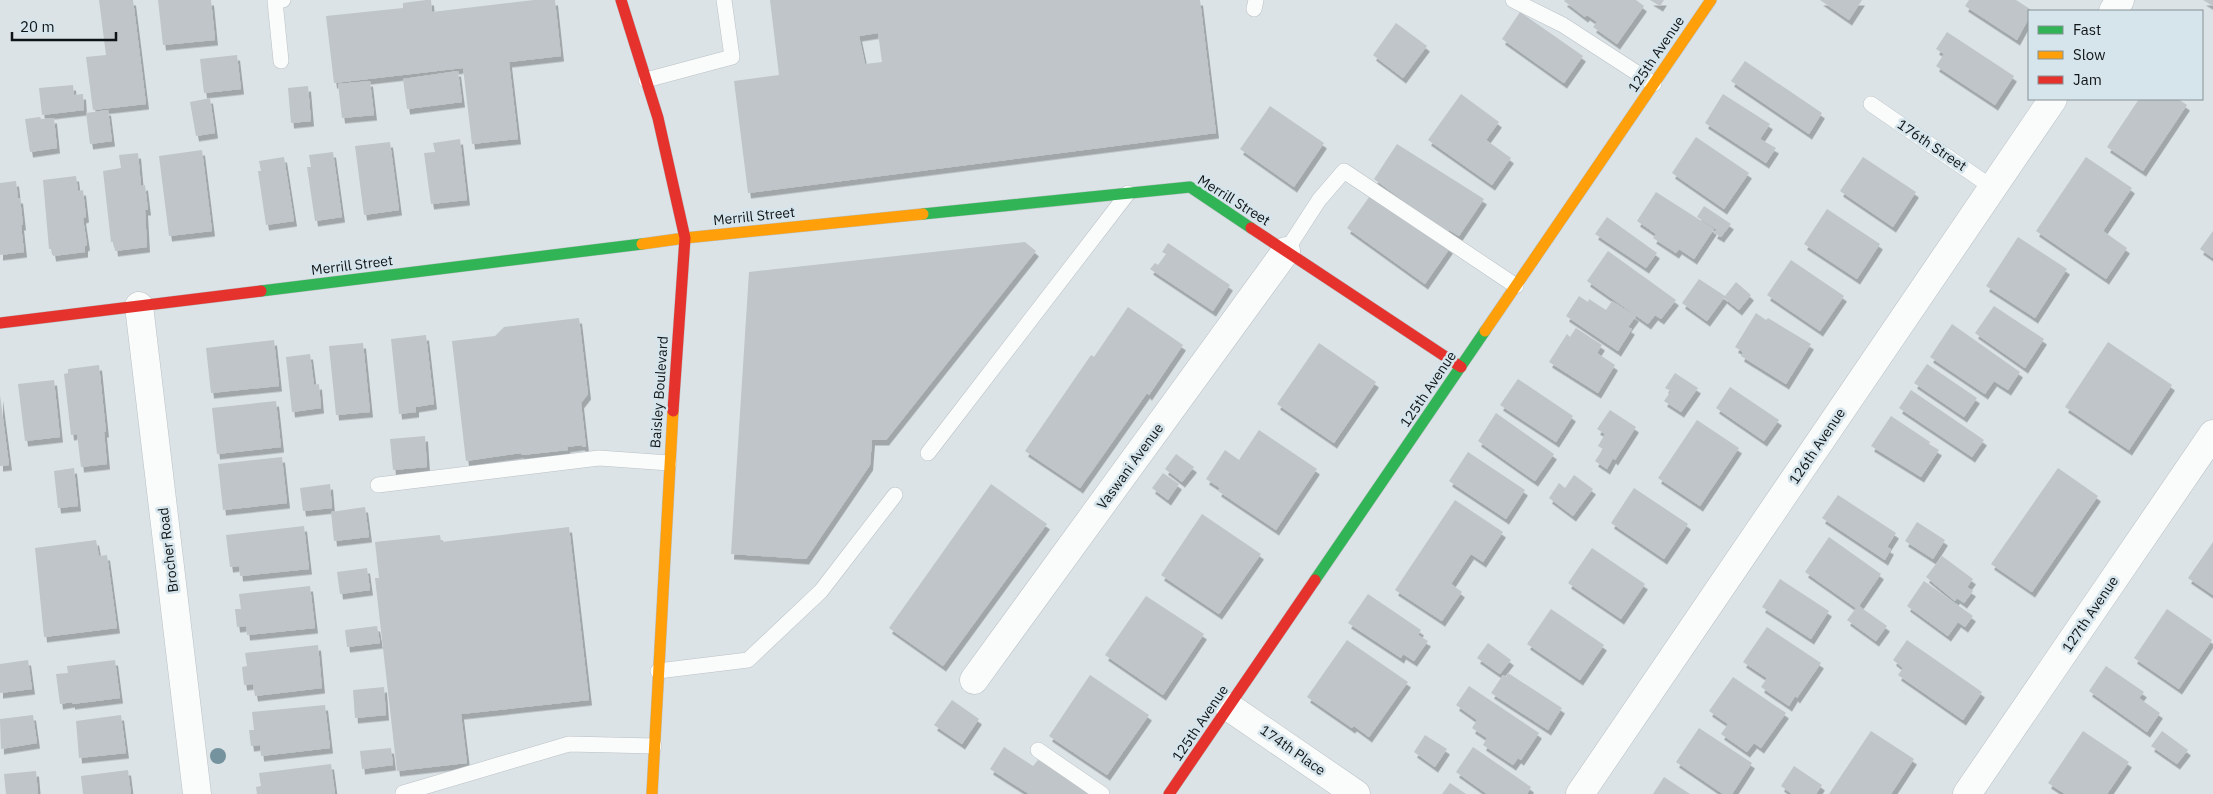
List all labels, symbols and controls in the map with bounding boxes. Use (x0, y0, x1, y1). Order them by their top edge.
scale bar (12, 10, 116, 42)
legend (2028, 10, 2203, 100)
street label: 125th Avenue (1624, 12, 1688, 96)
text: 20 m (20, 17, 55, 36)
text: Fast (2073, 20, 2101, 39)
text: Slow (2073, 45, 2106, 64)
text: Jam (2073, 70, 2102, 89)
street label: 176th Street (1894, 115, 1970, 175)
street label: Merrill Street (1194, 171, 1274, 229)
street label: Merrill Street (712, 203, 796, 229)
street label: Merrill Street (310, 251, 394, 279)
street label: Baisley Boulevard (646, 335, 672, 449)
street label: 125th Avenue (1396, 347, 1460, 431)
street label: 126th Avenue (1785, 404, 1849, 488)
street label: Vaswani Avenue (1093, 419, 1167, 513)
street label: Brocher Road (154, 507, 182, 593)
street label: 127th Avenue (2058, 572, 2122, 656)
street label: 125th Avenue (1168, 681, 1232, 765)
street label: 174th Place (1257, 721, 1329, 779)

